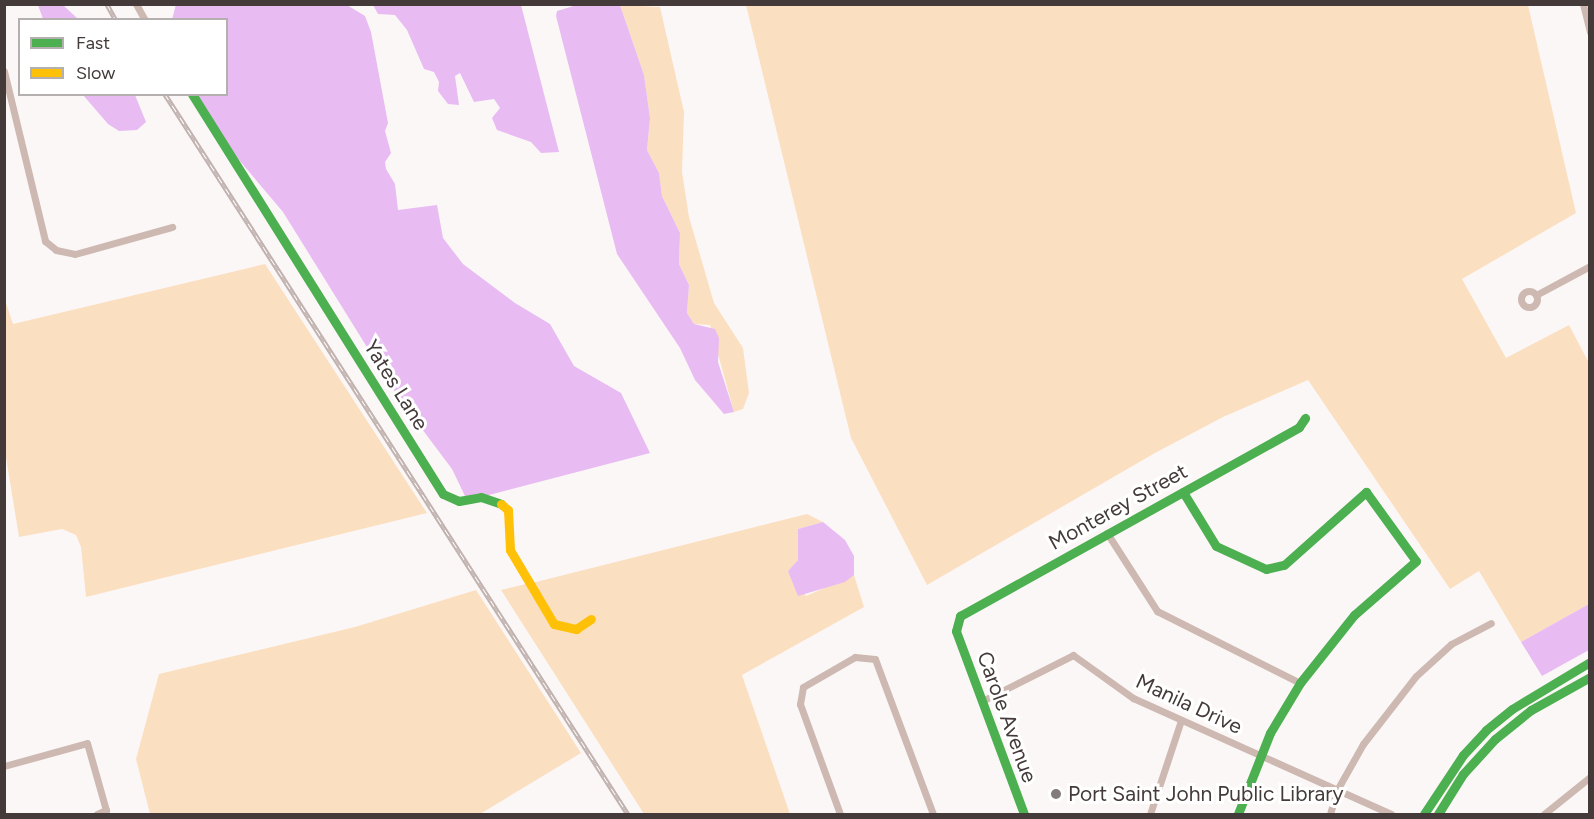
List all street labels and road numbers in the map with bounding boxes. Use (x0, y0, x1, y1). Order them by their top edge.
street label: Yates Lane (358, 335, 434, 435)
street label: Monterey Street (1044, 459, 1192, 555)
street label: Carole Avenue (972, 648, 1042, 786)
street label: Manila Drive (1132, 668, 1246, 740)

